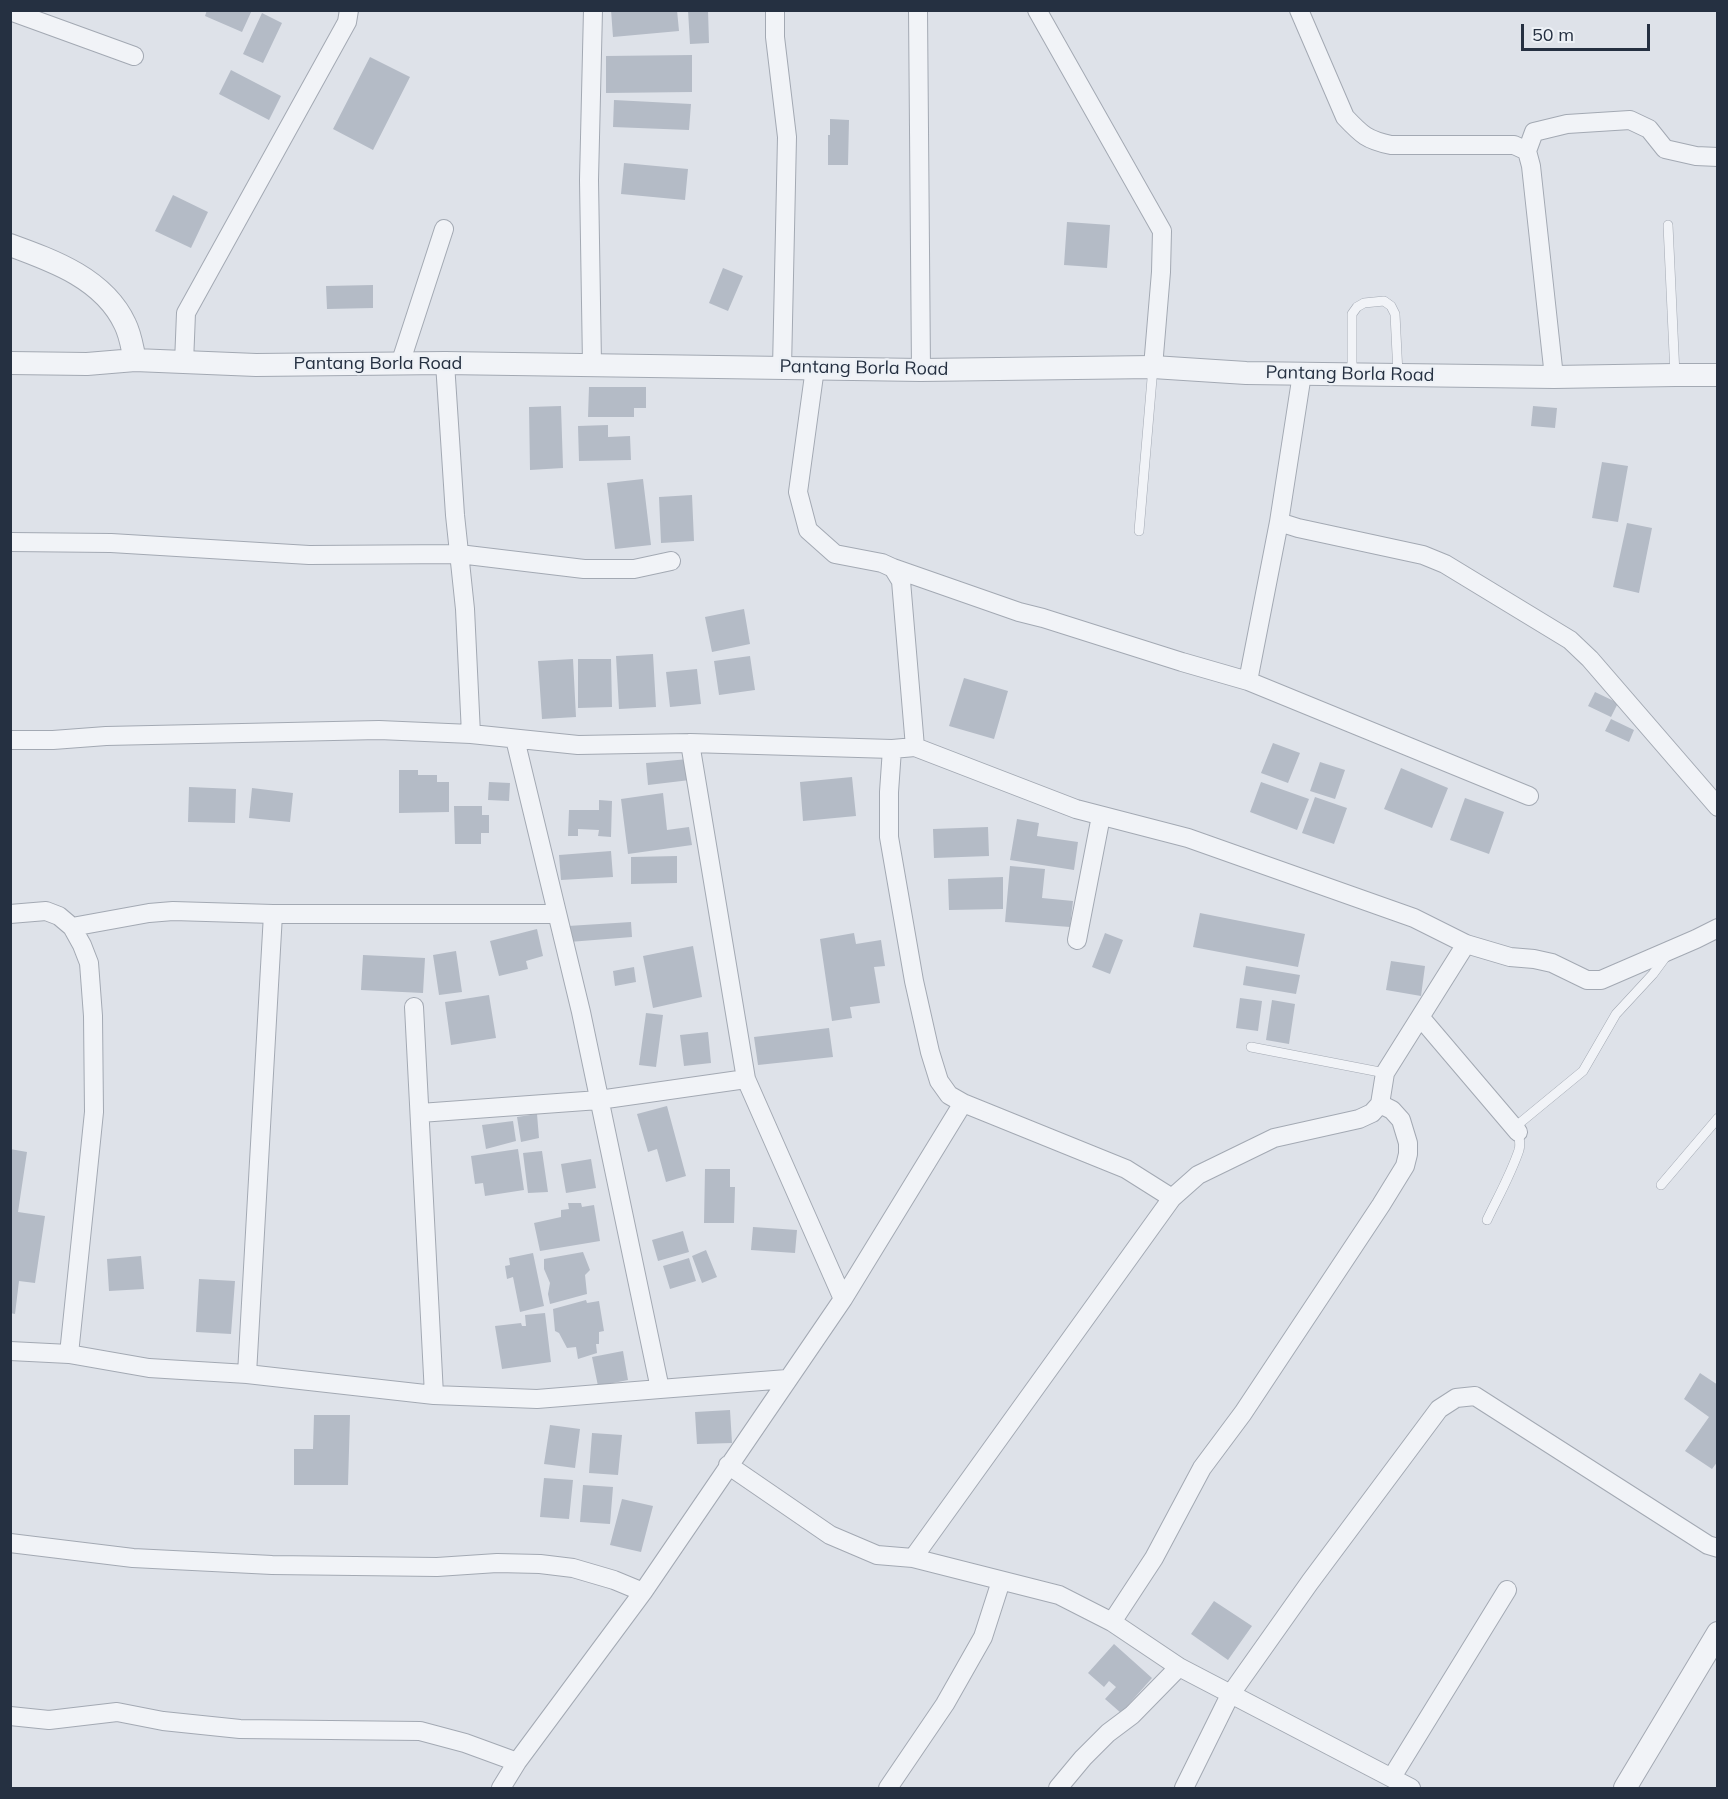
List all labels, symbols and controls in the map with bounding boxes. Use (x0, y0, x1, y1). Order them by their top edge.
scale bar (1524, 12, 1653, 50)
text: 50 m (1532, 23, 1574, 46)
street label: Pantang Borla Road (294, 353, 462, 375)
street label: Pantang Borla Road (779, 356, 949, 380)
street label: Pantang Borla Road (1265, 362, 1435, 386)

